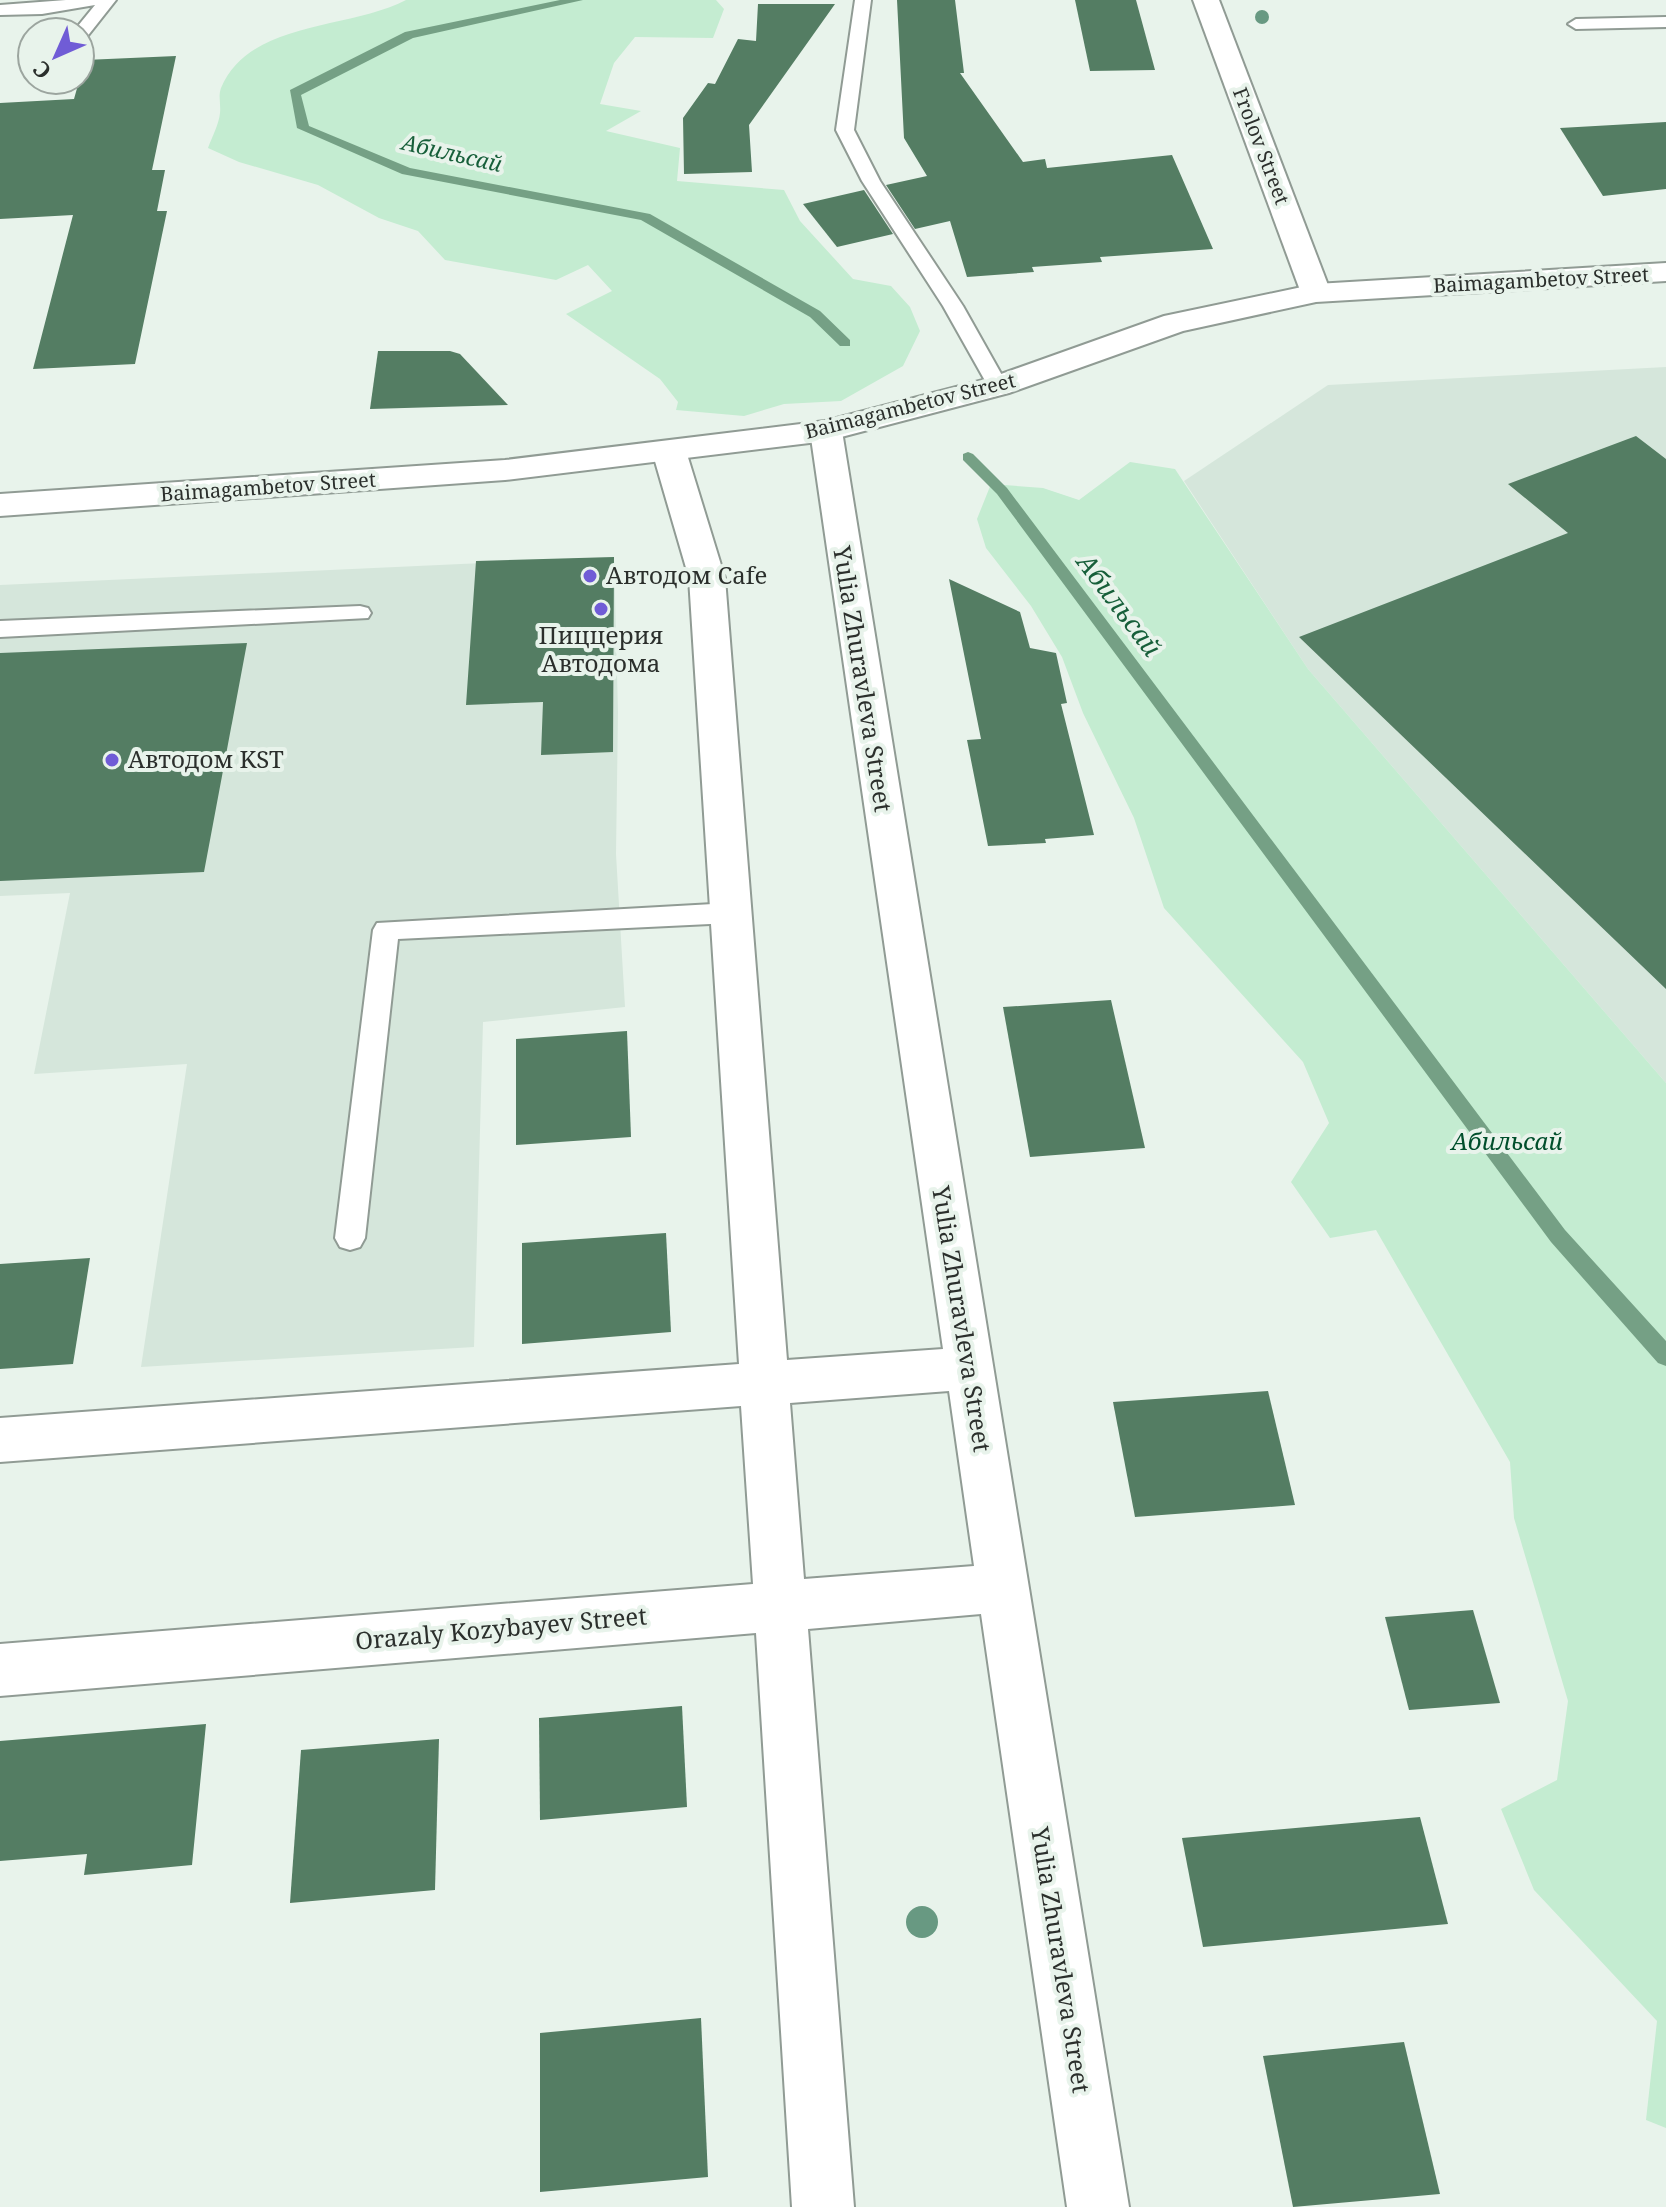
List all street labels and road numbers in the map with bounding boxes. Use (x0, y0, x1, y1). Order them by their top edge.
street label: Frolov Street (1227, 84, 1296, 208)
street label: Baimagambetov Street (1432, 260, 1650, 299)
street label: Baimagambetov Street (802, 366, 1018, 445)
street label: Baimagambetov Street (159, 466, 377, 508)
street label: Yulia Zhuravleva Street (826, 542, 901, 814)
street label: Yulia Zhuravleva Street (925, 1182, 1000, 1454)
street label: Orazaly Kozybayev Street (354, 1598, 648, 1657)
street label: Yulia Zhuravleva Street (1024, 1823, 1099, 2095)

